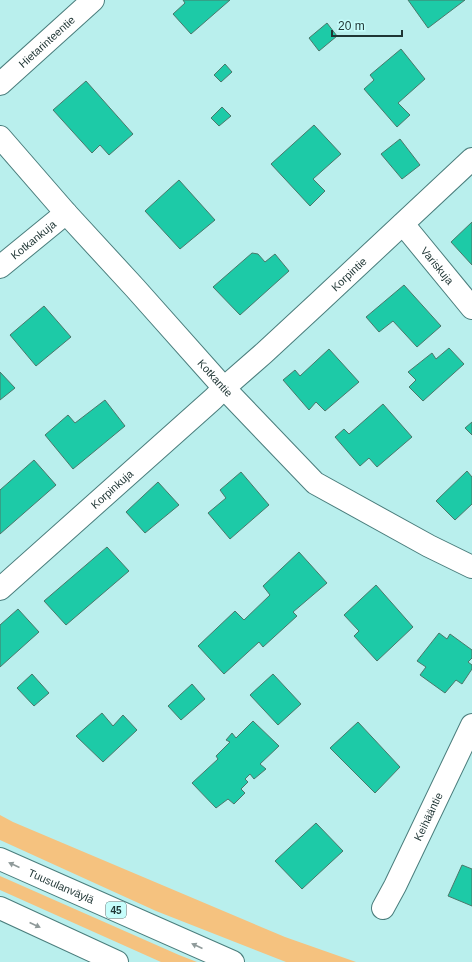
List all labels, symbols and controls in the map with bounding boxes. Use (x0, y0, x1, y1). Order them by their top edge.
scale bar (332, 12, 402, 38)
street label: Hietarinteentie (16, 14, 77, 70)
text: 20 m (338, 19, 365, 33)
street label: Kotkankuja (8, 217, 59, 262)
street label: Variskuja (419, 245, 457, 287)
street label: Korpintie (329, 255, 369, 293)
street label: Kotkantie (195, 357, 235, 399)
street label: Korpinkuja (89, 467, 136, 511)
street label: Keihääntie (412, 791, 445, 843)
one-way arrow (9, 862, 20, 868)
street label: Tuusulanväylä (27, 866, 97, 906)
road number: 45 (106, 902, 126, 918)
one-way arrow (30, 922, 42, 928)
one-way arrow (191, 943, 203, 949)

